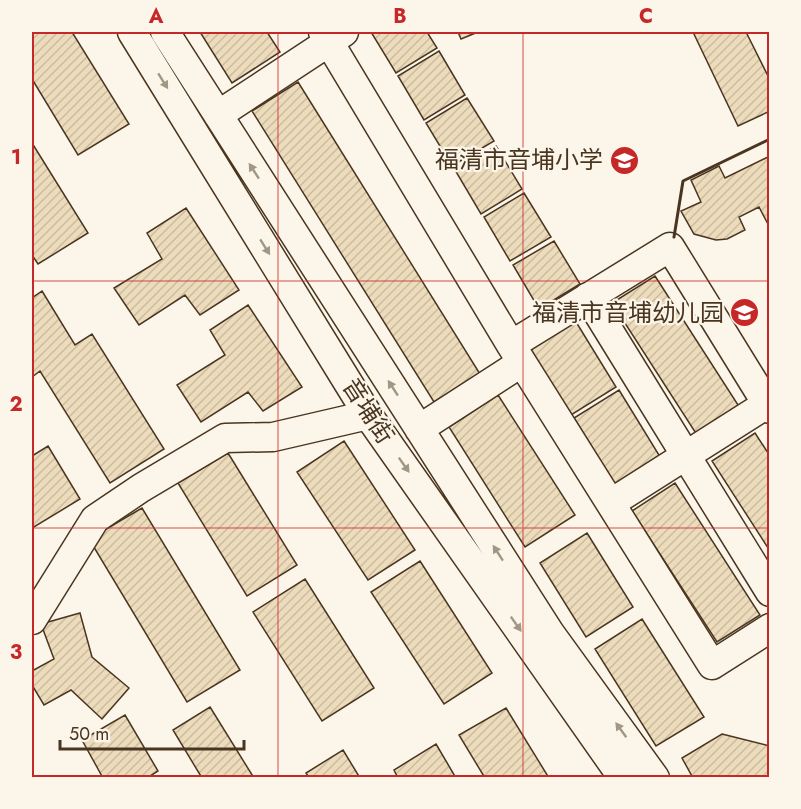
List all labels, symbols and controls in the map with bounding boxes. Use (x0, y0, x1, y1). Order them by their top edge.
text: A (148, 2, 164, 31)
text: B (393, 2, 407, 31)
text: C (639, 2, 653, 31)
one-way arrow (157, 73, 168, 89)
place label: 福清市音埔小学 (435, 142, 603, 177)
text: 1 (11, 143, 21, 172)
school or university icon: 福清市音埔小学 (608, 144, 640, 176)
one-way arrow (249, 163, 260, 179)
one-way arrow (260, 239, 271, 255)
place label: 福清市音埔幼儿园 (532, 295, 724, 330)
school or university icon: 福清市音埔幼儿园 (729, 297, 761, 329)
street label: 音埔街 (334, 371, 403, 450)
one-way arrow (387, 381, 399, 397)
text: 2 (9, 390, 23, 419)
one-way arrow (397, 457, 409, 473)
one-way arrow (492, 545, 504, 561)
one-way arrow (510, 616, 522, 632)
text: 3 (10, 638, 22, 667)
scale bar (60, 713, 244, 751)
text: 50 m (69, 721, 109, 747)
one-way arrow (615, 723, 627, 739)

